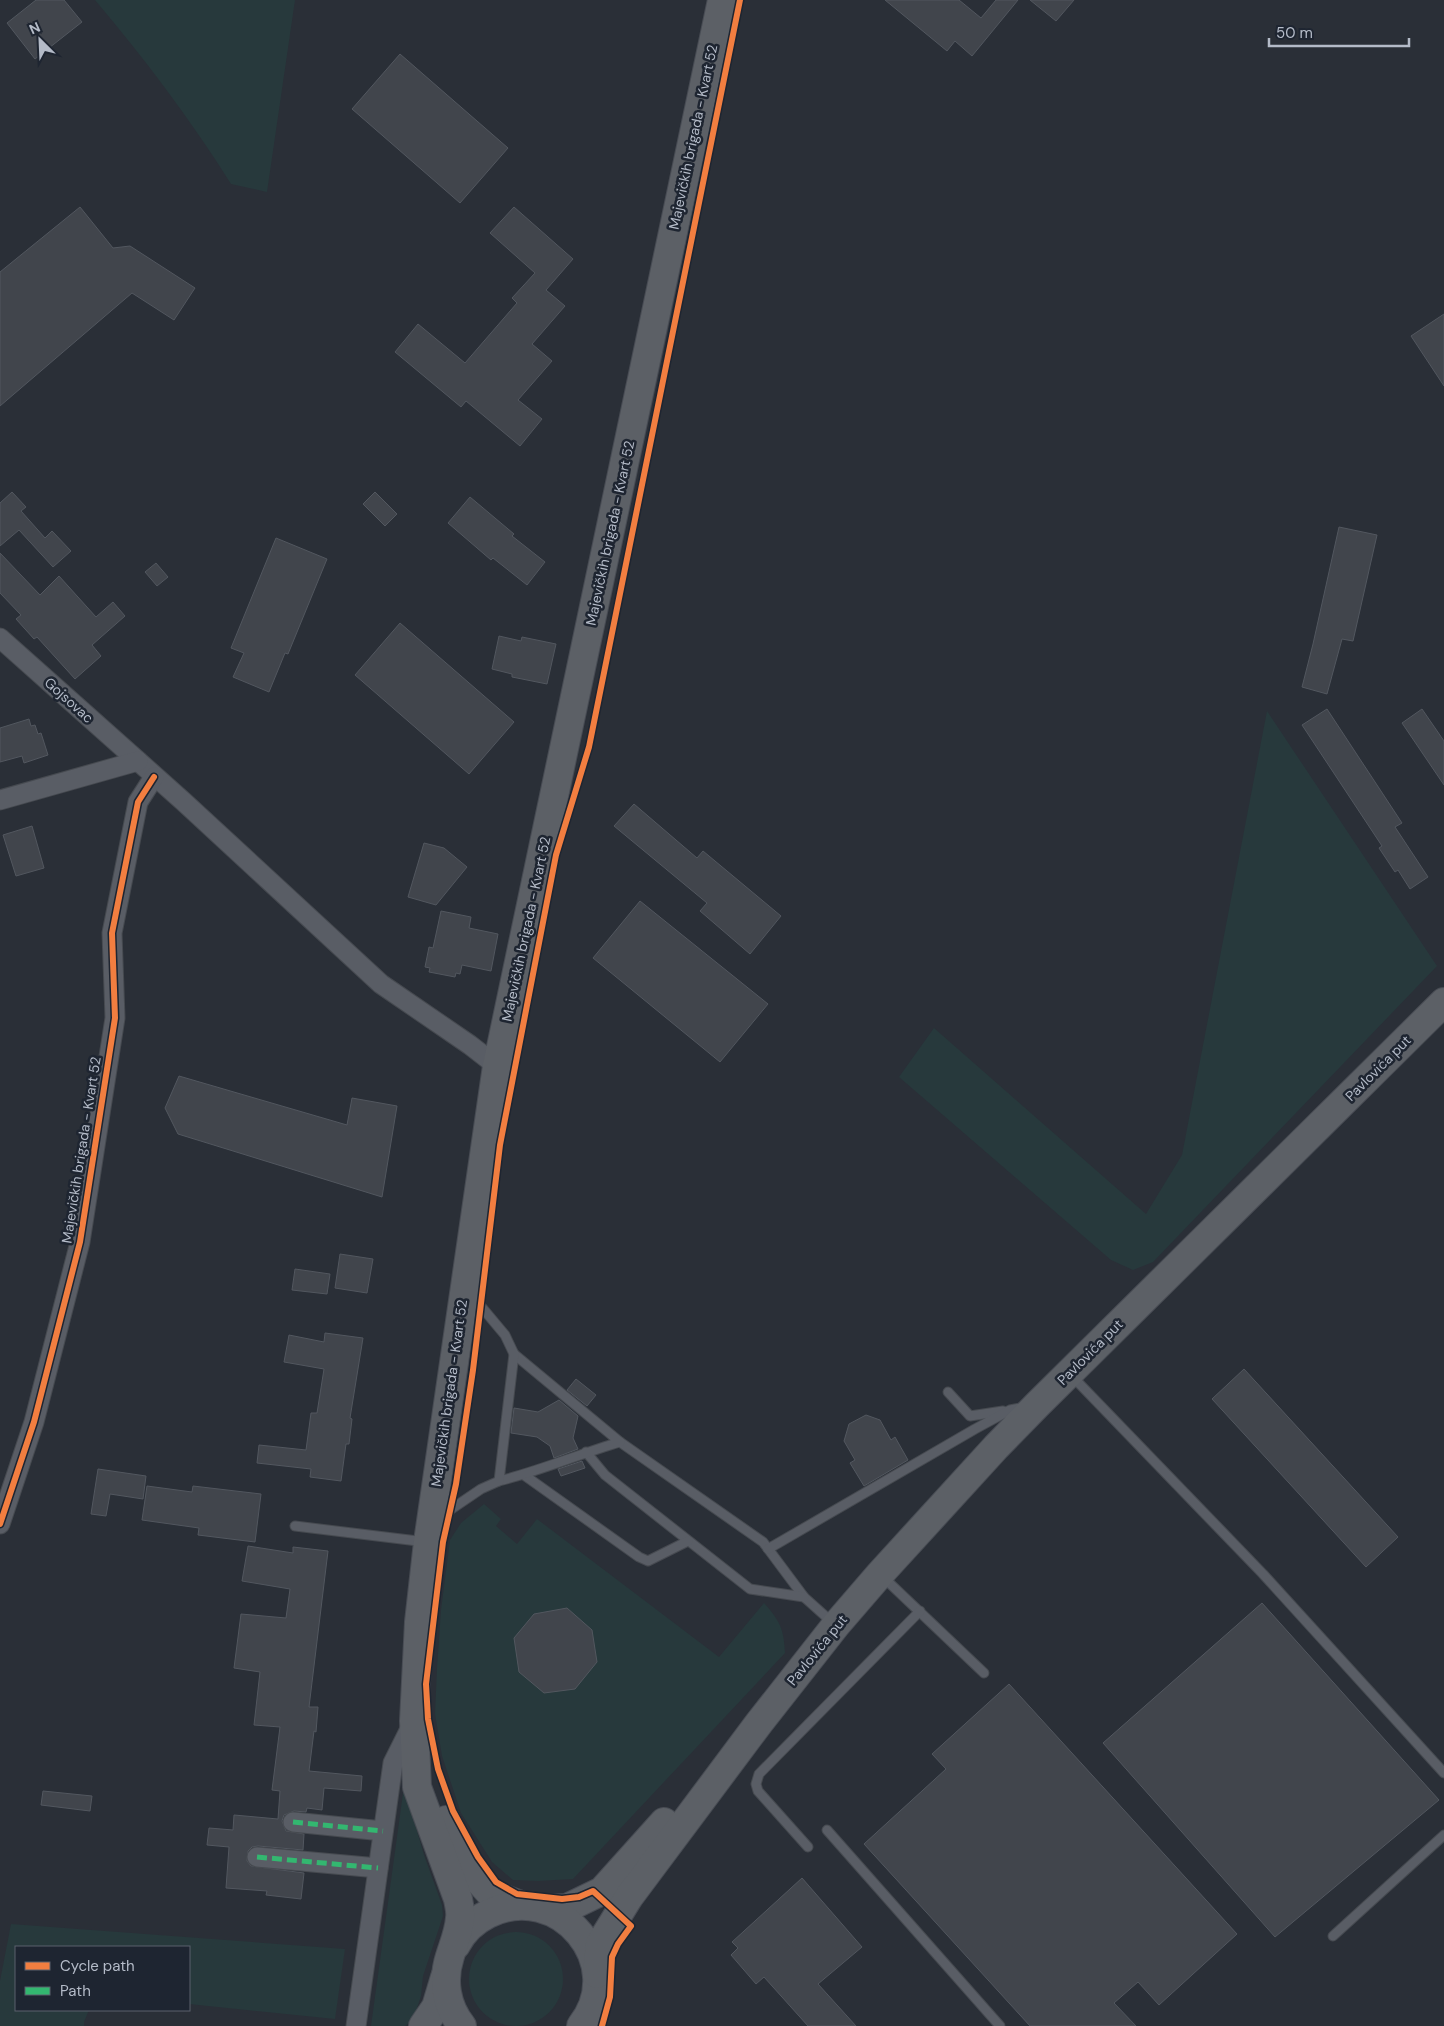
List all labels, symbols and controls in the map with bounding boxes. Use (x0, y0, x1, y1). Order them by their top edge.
north arrow (15, 15, 65, 65)
scale bar (1269, 15, 1409, 47)
text: N (26, 18, 43, 38)
text: 50 m (1276, 23, 1313, 43)
street label: Majevičkih brigada - Kvart 52 (665, 43, 721, 231)
street label: Majevičkih brigada - Kvart 52 (582, 439, 638, 627)
street label: Gojsovac (41, 673, 97, 727)
street label: Majevičkih brigada - Kvart 52 (498, 835, 554, 1023)
street label: Pavlovića put (1341, 1031, 1415, 1105)
street label: Majevičkih brigada - Kvart 52 (57, 1055, 105, 1245)
street label: Majevičkih brigada - Kvart 52 (427, 1298, 471, 1488)
street label: Pavlovića put (1053, 1315, 1127, 1389)
street label: Pavlovića put (783, 1611, 851, 1689)
legend (15, 1946, 190, 2011)
text: Cycle path (60, 1956, 135, 1976)
text: Path (60, 1981, 91, 2001)

